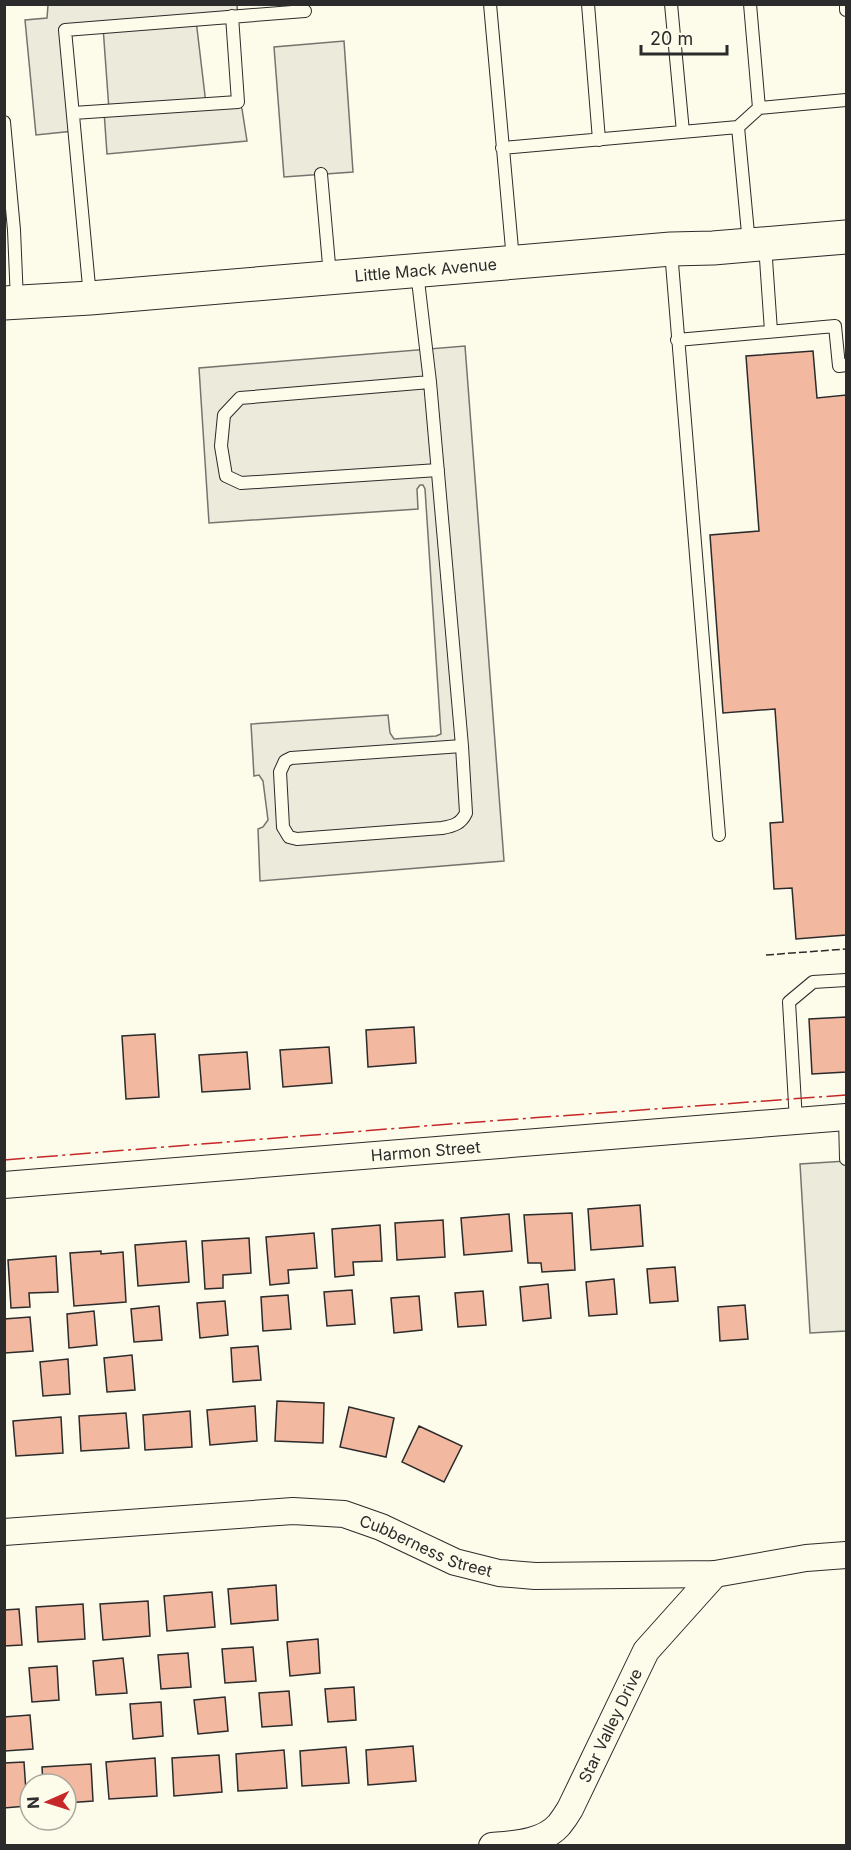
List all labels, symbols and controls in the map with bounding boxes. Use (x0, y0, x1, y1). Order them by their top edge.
scale bar (641, 18, 726, 56)
text: 20 m (650, 28, 693, 49)
street label: Little Mack Avenue (354, 254, 498, 286)
street label: Harmon Street (370, 1137, 481, 1165)
street label: Cubberness Street (357, 1510, 494, 1581)
street label: Star Valley Drive (574, 1665, 646, 1786)
north arrow (18, 1772, 78, 1832)
text: N (23, 1796, 43, 1809)

